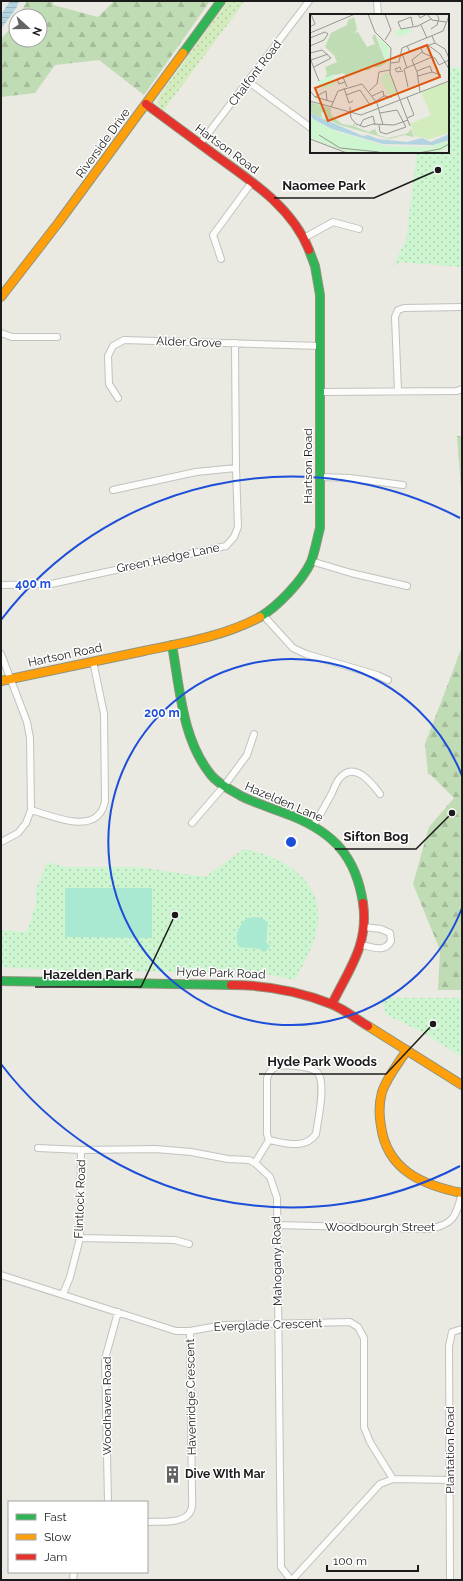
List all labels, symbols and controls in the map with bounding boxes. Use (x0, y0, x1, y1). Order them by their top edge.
north arrow (8, 8, 48, 48)
inset map (310, 14, 449, 153)
text: N (29, 25, 44, 38)
street label: Chalfont Road (226, 37, 284, 109)
street label: Riverside Drive (73, 106, 133, 180)
street label: Hartson Road (192, 121, 262, 177)
callout: Naomee Park (274, 173, 374, 198)
text: Naomee Park (282, 178, 367, 193)
street label: Alder Grove (156, 334, 222, 350)
street label: Hartson Road (301, 428, 315, 504)
street label: Green Hedge Lane (115, 540, 221, 576)
text: 400 m (15, 577, 51, 591)
street label: Hartson Road (27, 640, 103, 670)
text: 200 m (144, 706, 180, 720)
street label: Hazelden Lane (243, 779, 325, 825)
callout: Sifton Bog (335, 824, 416, 849)
text: Sifton Bog (344, 829, 408, 844)
centre of rings (284, 835, 298, 849)
callout: Hazelden Park (35, 962, 141, 987)
street label: Hyde Park Road (176, 964, 266, 982)
text: Hazelden Park (43, 967, 134, 982)
callout: Hyde Park Woods (259, 1049, 386, 1074)
text: Hyde Park Woods (267, 1054, 377, 1069)
street label: Flintlock Road (72, 1159, 88, 1239)
street label: Mahogany Road (269, 1216, 285, 1306)
street label: Woodbourgh Street (325, 1220, 435, 1234)
street label: Everglade Crescent (213, 1316, 323, 1334)
street label: Havenridge Crescent (183, 1338, 199, 1456)
street label: Woodhaven Road (100, 1357, 114, 1455)
street label: Plantation Road (443, 1406, 457, 1494)
building icon: Dive WIth Mar (162, 1464, 182, 1484)
place label: Dive WIth Mar (185, 1467, 266, 1481)
legend (8, 1501, 148, 1573)
text: Fast (44, 1510, 67, 1524)
text: Slow (44, 1530, 71, 1544)
scale bar (327, 1547, 418, 1573)
text: Jam (44, 1550, 67, 1564)
text: 100 m (333, 1554, 367, 1568)

